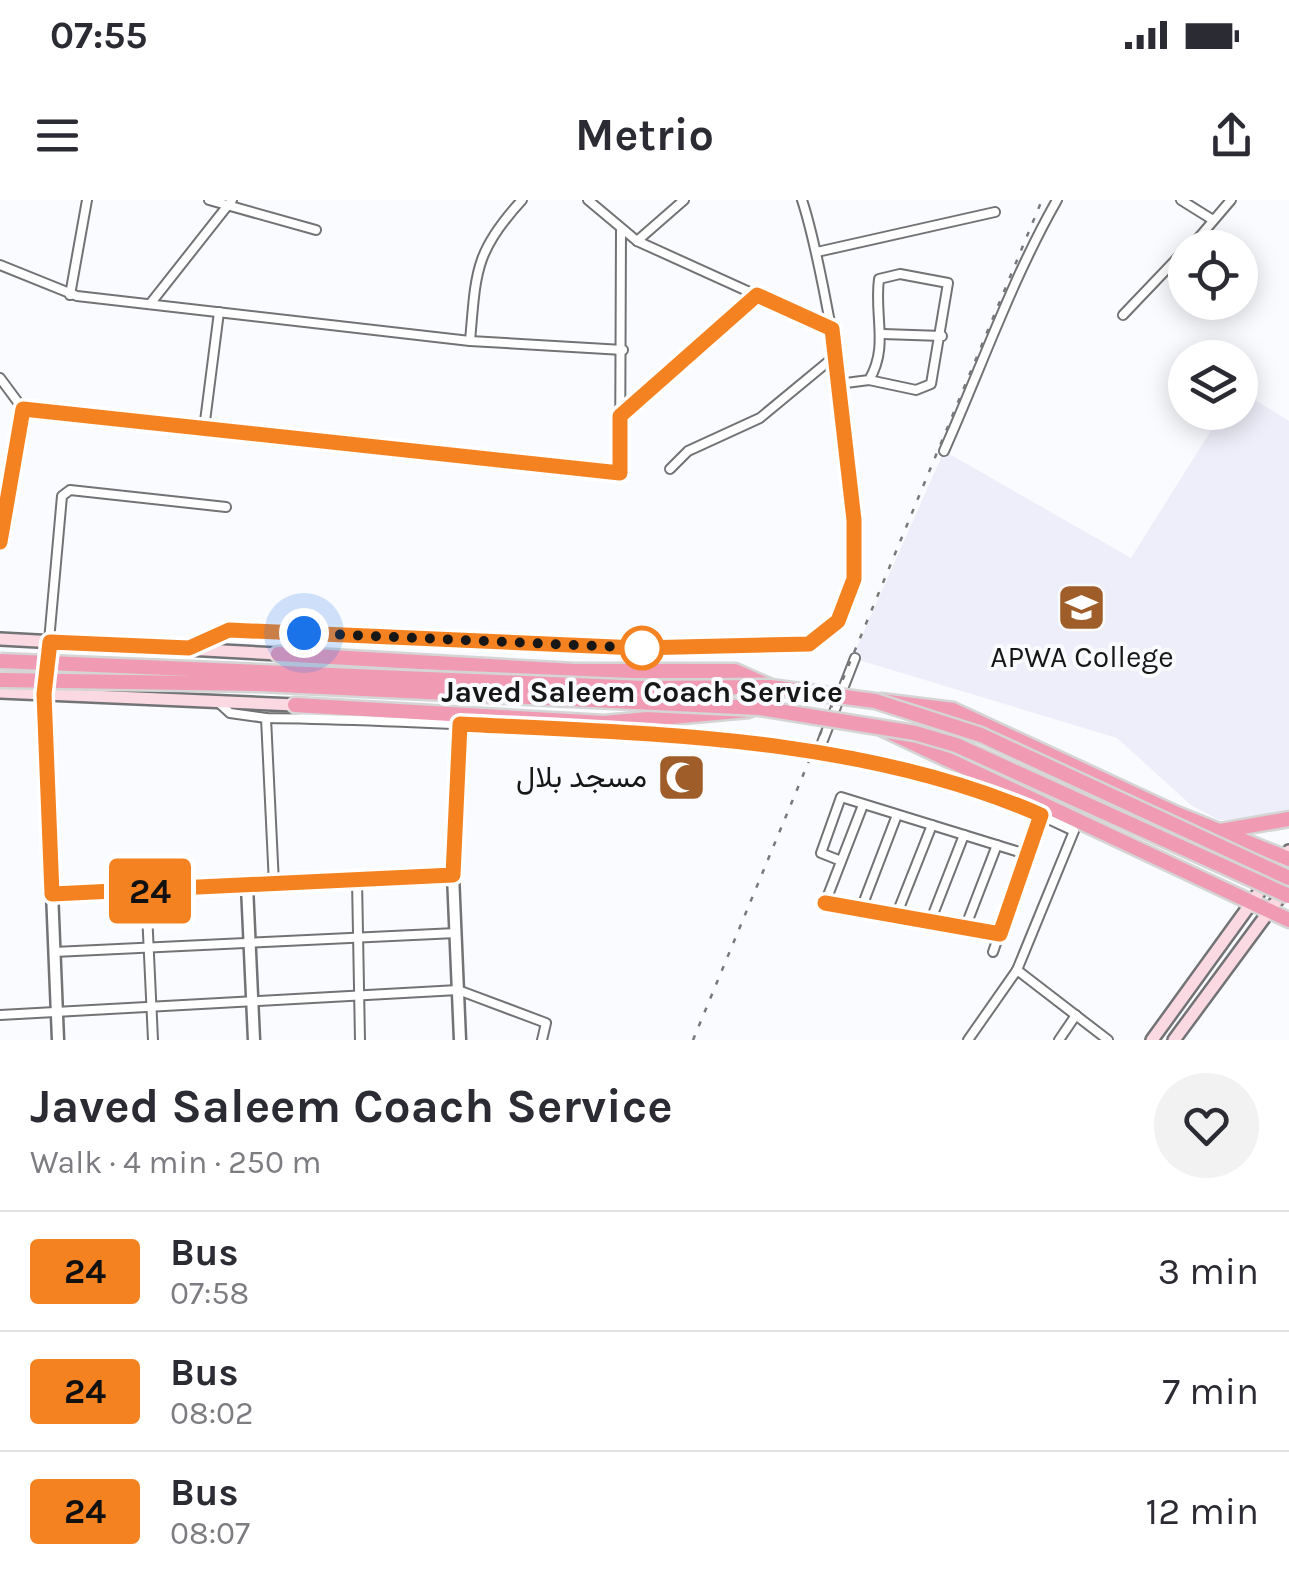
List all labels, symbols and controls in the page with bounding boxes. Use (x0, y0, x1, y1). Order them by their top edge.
text: 07:55 (50, 13, 147, 58)
icon: menu (30, 108, 85, 163)
icon: share (1204, 108, 1259, 163)
text: Metrio (575, 109, 714, 161)
map controls (1168, 230, 1258, 430)
button: locate (1168, 230, 1258, 320)
button: layers (1168, 340, 1258, 430)
school or university icon: APWA College (1056, 582, 1108, 634)
your location (279, 608, 329, 658)
marker: Javed Saleem Coach Service (621, 627, 663, 669)
place label: APWA College (990, 639, 1174, 675)
place label: Javed Saleem Coach Service (441, 674, 843, 710)
mosque icon: مسجد بلال (656, 751, 708, 803)
place label: مسجد بلال (516, 759, 647, 795)
line badge: 24 (105, 858, 195, 924)
text: 24 (129, 871, 171, 912)
button: heart (1154, 1073, 1259, 1178)
text: Javed Saleem Coach Service (30, 1078, 673, 1134)
text: Walk · 4 min · 250 m (30, 1144, 321, 1181)
text: Bus (170, 1230, 239, 1275)
text: 3 min (1158, 1249, 1259, 1294)
text: 24 (64, 1251, 106, 1292)
text: 07:58 (170, 1275, 249, 1312)
text: Bus (170, 1350, 239, 1395)
text: 7 min (1162, 1369, 1259, 1414)
text: 24 (64, 1371, 106, 1412)
text: 08:02 (170, 1395, 254, 1432)
text: Bus (170, 1470, 239, 1515)
text: 12 min (1146, 1489, 1259, 1534)
text: 24 (64, 1491, 106, 1532)
text: 08:07 (170, 1515, 250, 1552)

